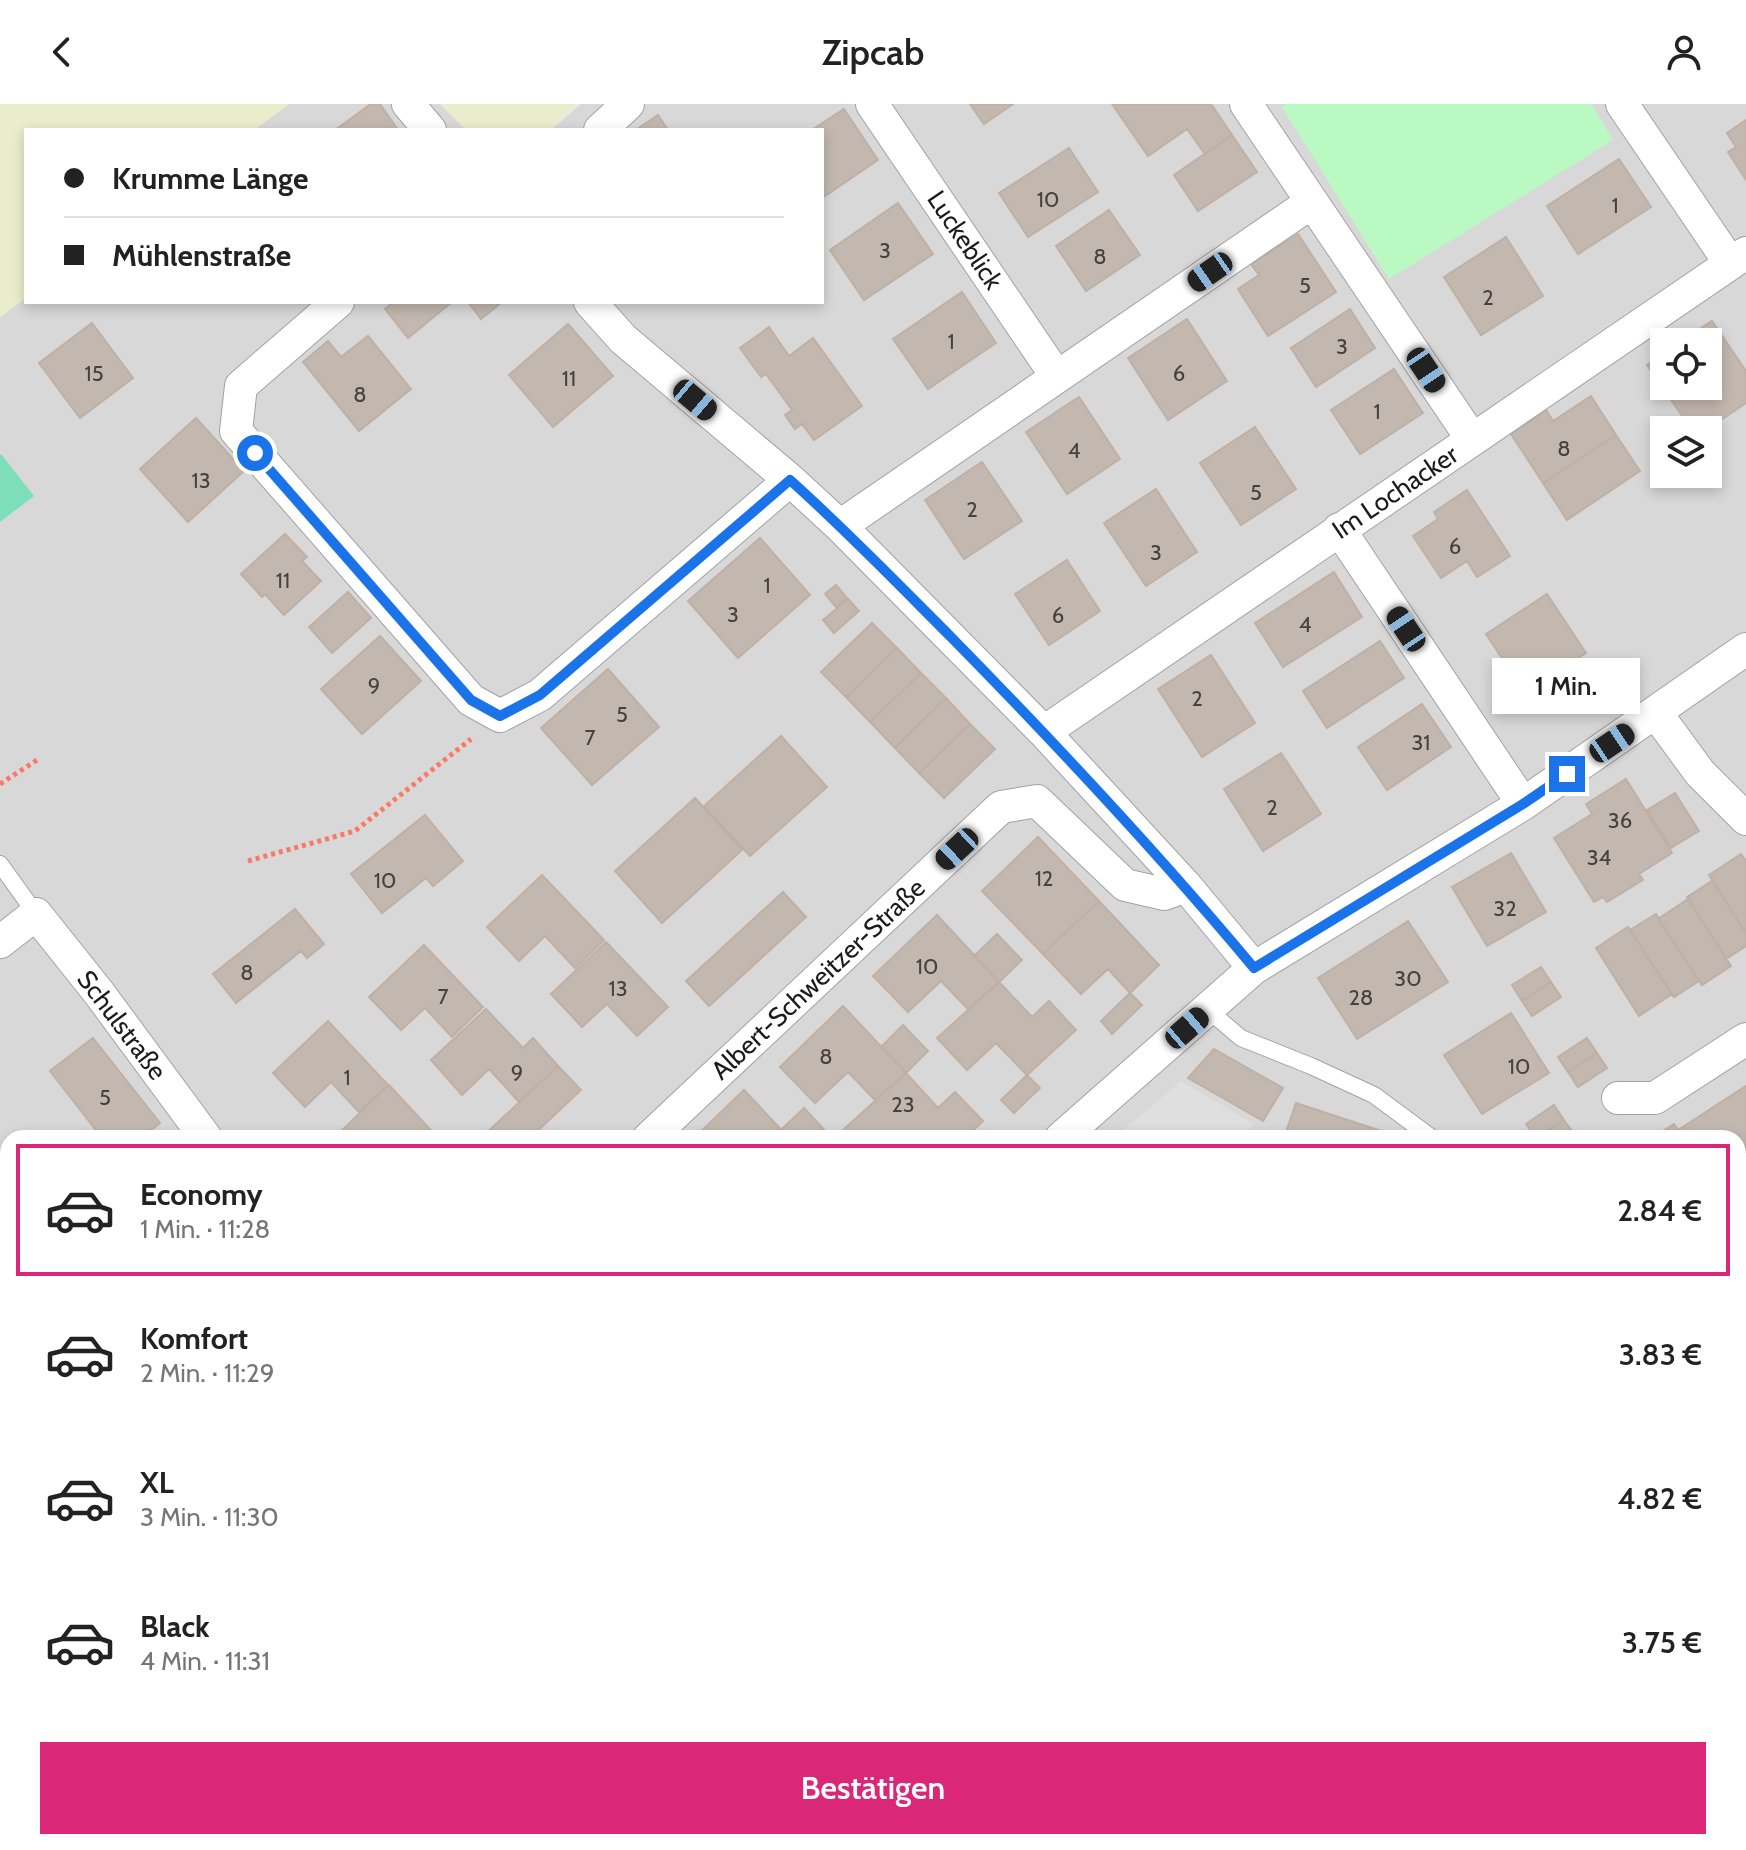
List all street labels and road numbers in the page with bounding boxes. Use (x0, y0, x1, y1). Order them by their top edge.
street label: Luckeblick (920, 185, 1010, 296)
street label: Im Lochacker (1326, 438, 1465, 546)
street label: Albert-Schweitzer-Straße (705, 872, 931, 1086)
street label: Schulstraße (70, 964, 174, 1086)

